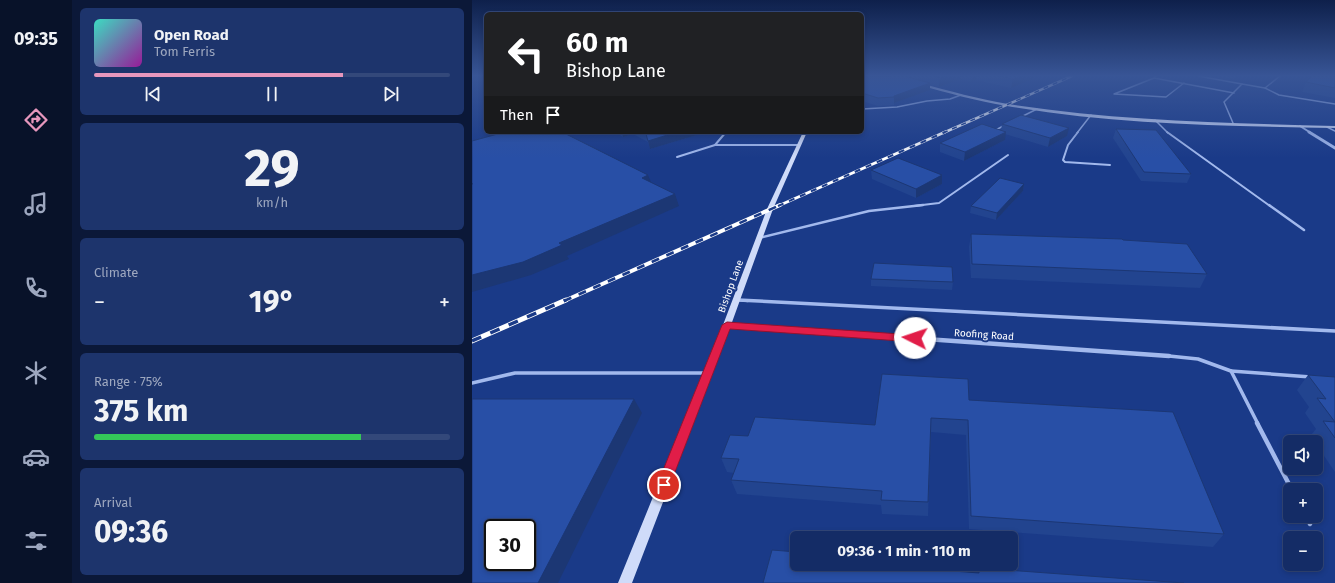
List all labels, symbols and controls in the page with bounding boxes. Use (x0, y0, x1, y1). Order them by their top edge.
text: Open Road (154, 26, 229, 44)
text: 60 m (566, 26, 628, 59)
text: 09:35 (14, 28, 58, 50)
icon: left (500, 28, 552, 80)
text: Tom Ferris (154, 44, 215, 59)
text: Bishop Lane (566, 60, 666, 82)
icon: previous (142, 83, 164, 105)
icon: pause (261, 83, 283, 105)
icon: next (380, 83, 402, 105)
icon: arrive (542, 104, 564, 126)
icon: directions (22, 106, 50, 134)
text: Then (500, 106, 534, 124)
text: 29 (244, 137, 300, 200)
icon: music (22, 190, 50, 218)
text: km/h (256, 195, 288, 210)
street label: Bishop Lane (716, 258, 746, 314)
text: Climate (94, 265, 138, 280)
icon: phone (22, 274, 50, 302)
text: 19° (249, 284, 295, 320)
text: − (94, 289, 105, 316)
text: + (439, 289, 450, 316)
position arrow (894, 317, 936, 359)
street label: Roofing Road (954, 327, 1014, 343)
icon: climate (22, 359, 50, 387)
text: Range · 75% (94, 374, 163, 389)
text: 375 km (94, 393, 188, 429)
map controls (1283, 435, 1323, 571)
button: sound (1283, 435, 1323, 475)
icon: car (22, 443, 50, 471)
pin (647, 468, 681, 502)
icon: arrive (653, 474, 675, 496)
button: + (1283, 483, 1323, 523)
text: Arrival (94, 495, 132, 510)
text: 09:36 (94, 514, 168, 550)
speed limit sign: 30 (484, 519, 536, 571)
icon: filters (22, 527, 50, 555)
button: − (1283, 531, 1323, 571)
text: 09:36 · 1 min · 110 m (837, 542, 971, 560)

